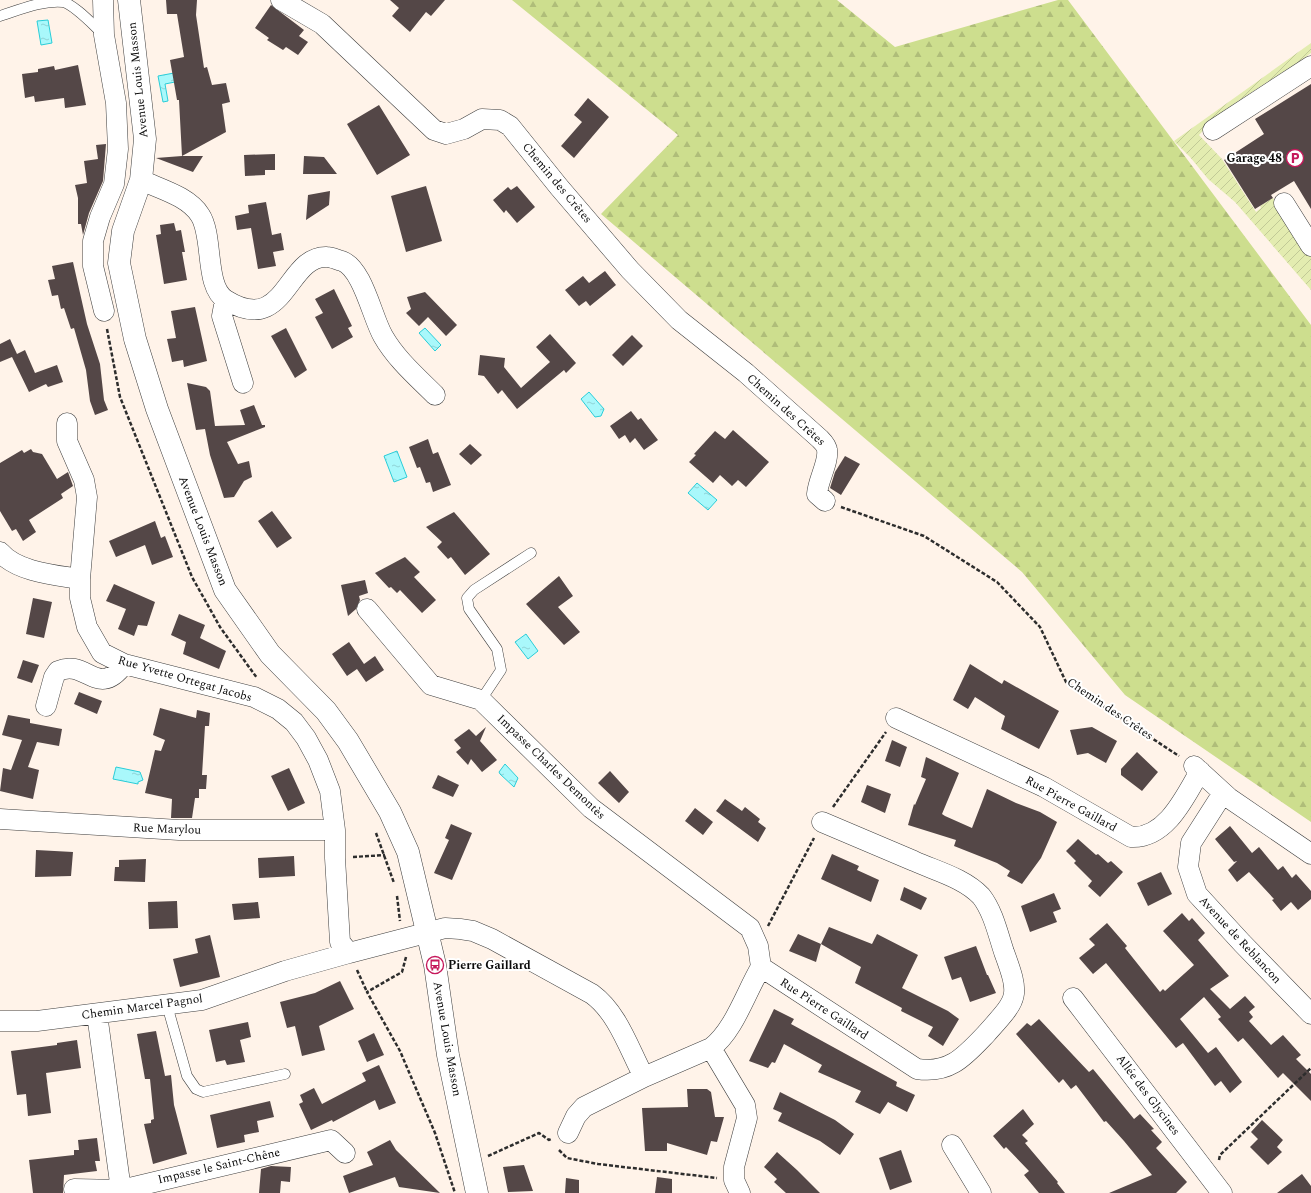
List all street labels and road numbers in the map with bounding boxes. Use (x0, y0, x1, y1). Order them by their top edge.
street label: Avenue Louis Masson (122, 21, 154, 139)
street label: Chemin des Crêtes (517, 138, 597, 228)
street label: Chemin des Crêtes (742, 369, 830, 451)
street label: Avenue Louis Masson (173, 473, 233, 589)
street label: Rue Yvette Ortegat Jacobs (116, 651, 254, 707)
street label: Chemin des Crêtes (1063, 673, 1157, 745)
street label: Impasse Charles Demontès (492, 710, 610, 824)
street label: Rue Pierre Gaillard (1022, 771, 1121, 837)
street label: Rue Marylou (133, 818, 202, 840)
street label: Avenue de Reblancon (1194, 892, 1286, 988)
street label: Rue Pierre Gaillard (776, 973, 872, 1045)
street label: Avenue Louis Masson (428, 980, 466, 1098)
street label: Chemin Marcel Pagnol (80, 989, 204, 1025)
street label: Allée des Glycines (1111, 1050, 1185, 1140)
street label: Impasse le Saint-Chêne (156, 1143, 282, 1189)

